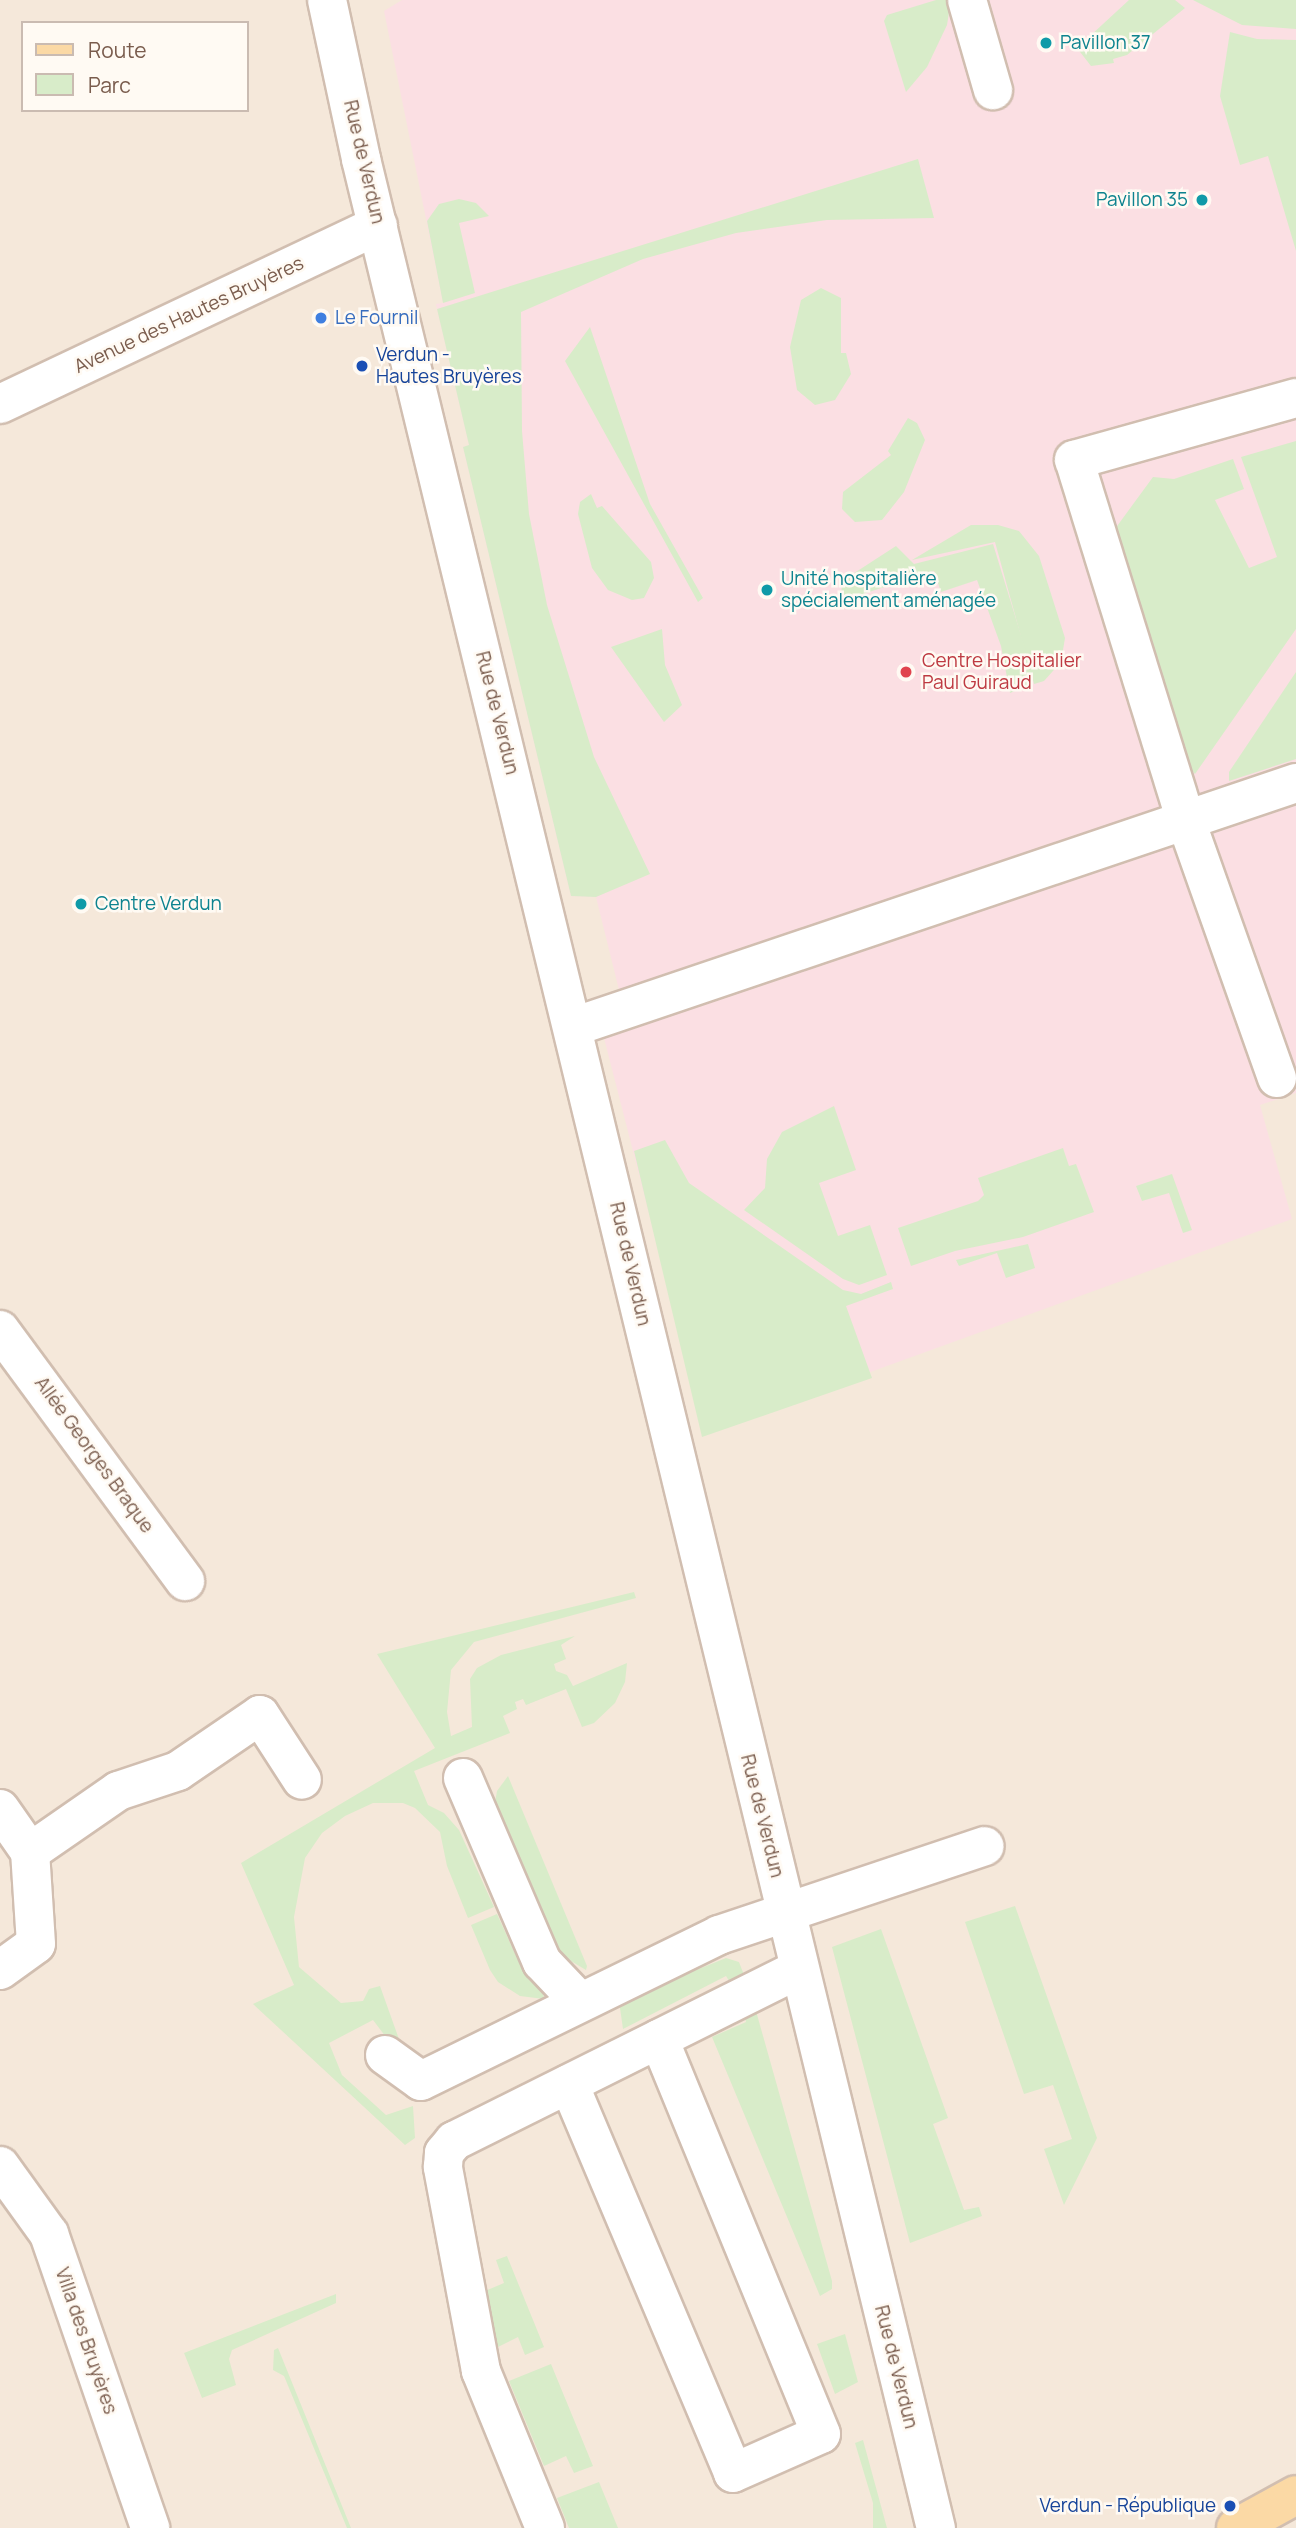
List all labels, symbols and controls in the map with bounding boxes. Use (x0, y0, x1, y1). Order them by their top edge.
legend (21, 21, 248, 112)
place label: Pavillon 37 (1060, 32, 1151, 54)
marker: Pavillon 37 (1038, 35, 1054, 51)
text: Route (88, 36, 146, 64)
text: Parc (88, 71, 131, 99)
street label: Rue de Verdun (339, 98, 389, 226)
place label: Pavillon 35 (1096, 189, 1188, 211)
marker: Pavillon 35 (1194, 192, 1210, 208)
street label: Avenue des Hautes Bruyères (71, 252, 307, 378)
place label: Le Fournil (335, 307, 418, 329)
marker: Le Fournil (313, 310, 329, 326)
place label: Verdun - Hautes Bruyères (376, 344, 522, 388)
marker: Verdun - Hautes Bruyères (354, 358, 370, 374)
place label: Unité hospitalière spécialement aménagée (781, 568, 996, 612)
marker: Unité hospitalière spécialement aménagée (759, 582, 775, 598)
street label: Rue de Verdun (471, 649, 523, 777)
place label: Centre Hospitalier Paul Guiraud (922, 650, 1082, 694)
marker: Centre Hospitalier Paul Guiraud (896, 662, 916, 682)
place label: Centre Verdun (95, 893, 222, 915)
marker: Centre Verdun (73, 896, 89, 912)
street label: Rue de Verdun (605, 1200, 655, 1328)
street label: Allée Georges Braque (30, 1372, 158, 1538)
street label: Rue de Verdun (736, 1752, 788, 1880)
street label: Villa des Bruyères (50, 2265, 122, 2417)
street label: Rue de Verdun (870, 2303, 922, 2431)
place label: Verdun - République (1039, 2495, 1216, 2517)
marker: Verdun - République (1222, 2498, 1238, 2514)

